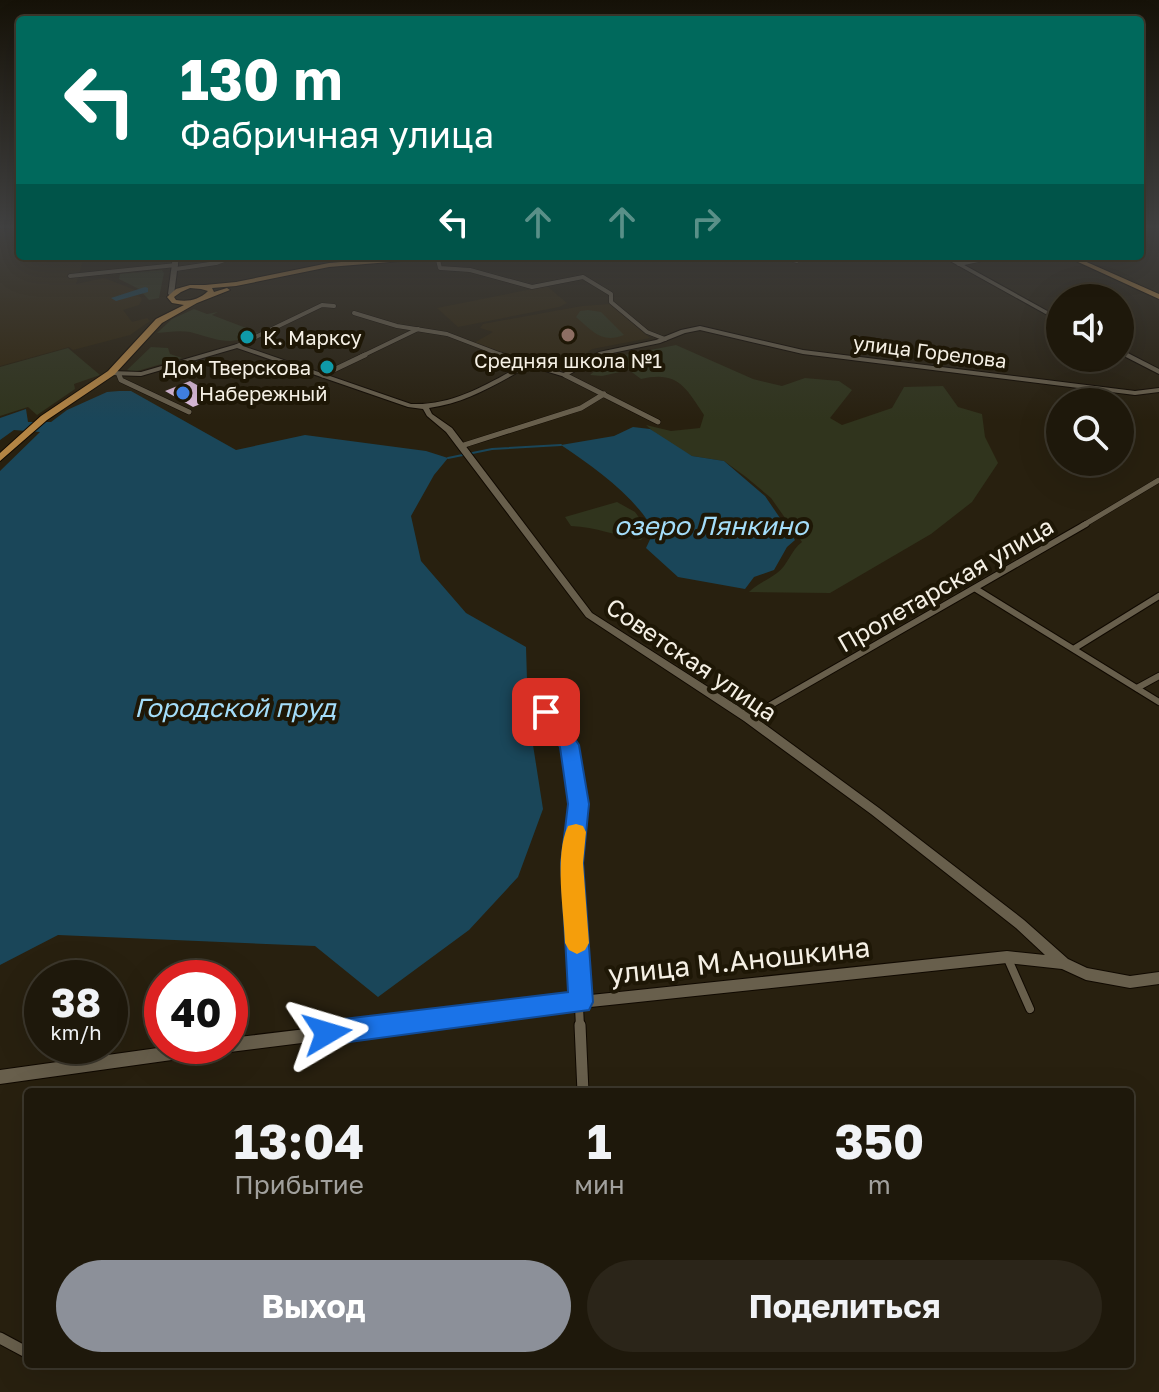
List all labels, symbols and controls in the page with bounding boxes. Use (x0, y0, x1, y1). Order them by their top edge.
text: 130 m (180, 45, 342, 112)
icon: left (48, 48, 152, 152)
text: Фабричная улица (180, 113, 494, 156)
icon: left (432, 200, 476, 244)
icon: ahead (516, 200, 560, 244)
icon: ahead (600, 200, 644, 244)
icon: right (684, 200, 728, 244)
map controls (1046, 284, 1134, 476)
button: sound (1046, 284, 1134, 372)
place label: К. Марксу (263, 325, 362, 349)
marker: Средняя школа №1 (559, 326, 577, 344)
marker: К. Марксу (238, 328, 256, 346)
street label: улица Горелова (852, 330, 1008, 372)
place label: Средняя школа №1 (474, 348, 662, 372)
place label: Дом Тверскова (163, 355, 311, 379)
marker: Дом Тверскова (318, 358, 336, 376)
place label: Набережный (199, 381, 328, 405)
marker: Набережный (174, 384, 192, 402)
button: search (1046, 388, 1134, 476)
water label: озеро Лянкино (614, 510, 809, 541)
street label: Пролетарская улица (832, 510, 1058, 658)
street label: Советская улица (601, 591, 783, 727)
pin (512, 678, 580, 746)
icon: arrive (524, 690, 568, 734)
water label: Городской пруд (134, 692, 337, 723)
street label: улица М.Аношкина (606, 930, 872, 990)
speed limit sign: 40 (144, 960, 248, 1064)
text: 38 (51, 978, 101, 1026)
position arrow (285, 991, 369, 1075)
text: km/h (51, 1020, 101, 1044)
text: 13:04 (234, 1112, 364, 1170)
text: 1 (587, 1112, 612, 1170)
text: 350 (834, 1112, 924, 1170)
text: Прибытие (234, 1169, 364, 1200)
text: мин (574, 1169, 625, 1200)
text: m (868, 1169, 891, 1200)
button: Выход (56, 1260, 571, 1352)
button: Поделиться (587, 1260, 1102, 1352)

